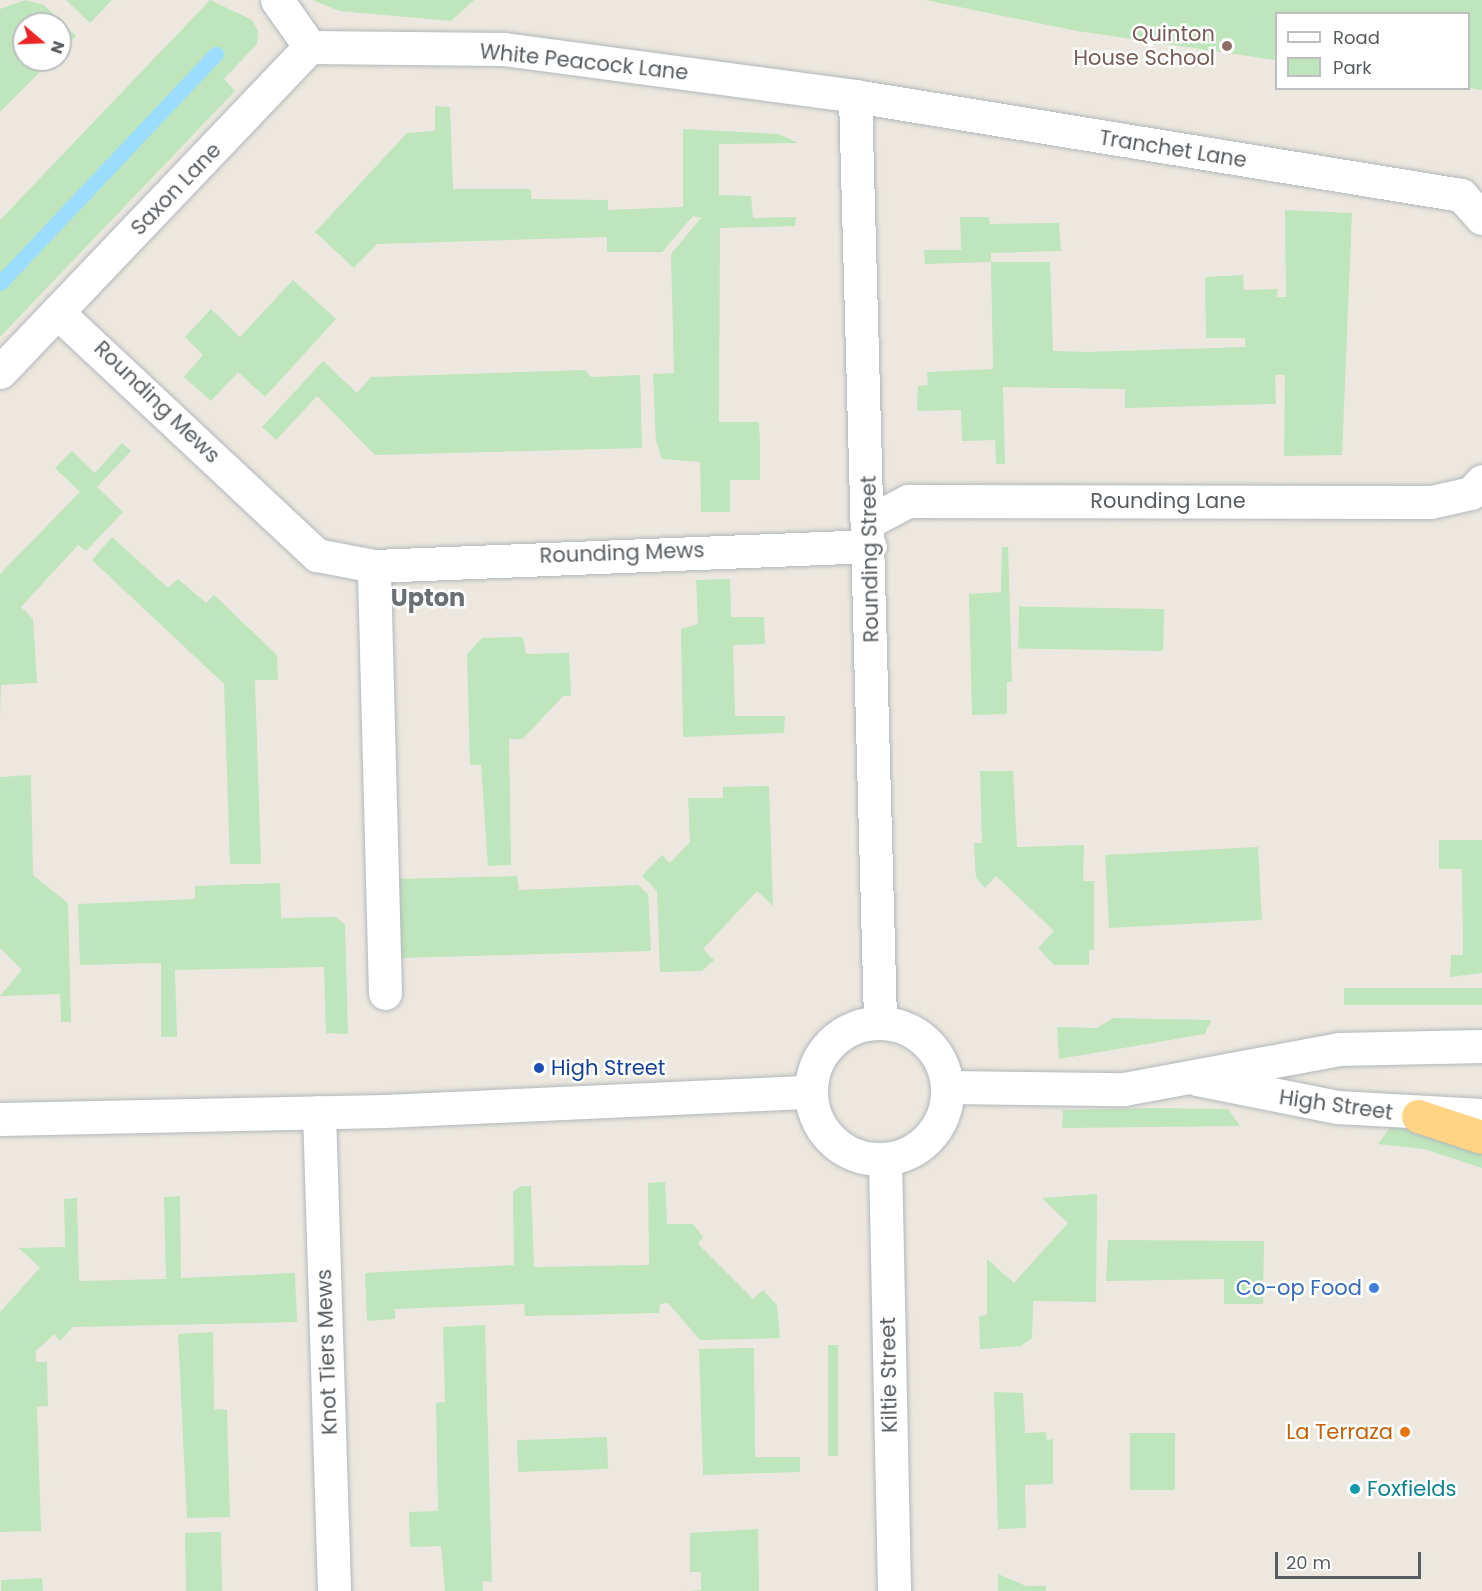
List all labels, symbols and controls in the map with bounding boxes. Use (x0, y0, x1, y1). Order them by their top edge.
north arrow (12, 12, 72, 72)
legend (1275, 12, 1470, 90)
place label: Quinton House School (1073, 21, 1215, 71)
text: Road (1333, 25, 1380, 50)
text: N (45, 38, 70, 57)
street label: White Peacock Lane (478, 39, 690, 85)
marker: Quinton House School (1220, 39, 1234, 53)
text: Park (1333, 55, 1372, 80)
street label: Tranchet Lane (1097, 125, 1249, 173)
street label: Saxon Lane (126, 138, 226, 240)
street label: Rounding Mews (89, 336, 225, 468)
street label: Rounding Street (856, 475, 884, 643)
street label: Rounding Lane (1090, 488, 1246, 514)
street label: Rounding Mews (539, 538, 705, 568)
district label: Upton (391, 584, 465, 612)
place label: High Street (551, 1055, 665, 1081)
marker: High Street (532, 1061, 546, 1075)
street label: High Street (1278, 1085, 1394, 1125)
street label: Knot Tiers Mews (312, 1269, 342, 1435)
place label: Co-op Food (1236, 1275, 1362, 1301)
marker: Co-op Food (1367, 1281, 1381, 1295)
street label: Kiltie Street (875, 1317, 903, 1433)
place label: La Terraza (1286, 1419, 1393, 1445)
marker: La Terraza (1398, 1425, 1412, 1439)
place label: Foxfields (1367, 1476, 1457, 1502)
marker: Foxfields (1348, 1482, 1362, 1496)
scale bar (1278, 1540, 1424, 1578)
text: 20 m (1286, 1550, 1331, 1575)

